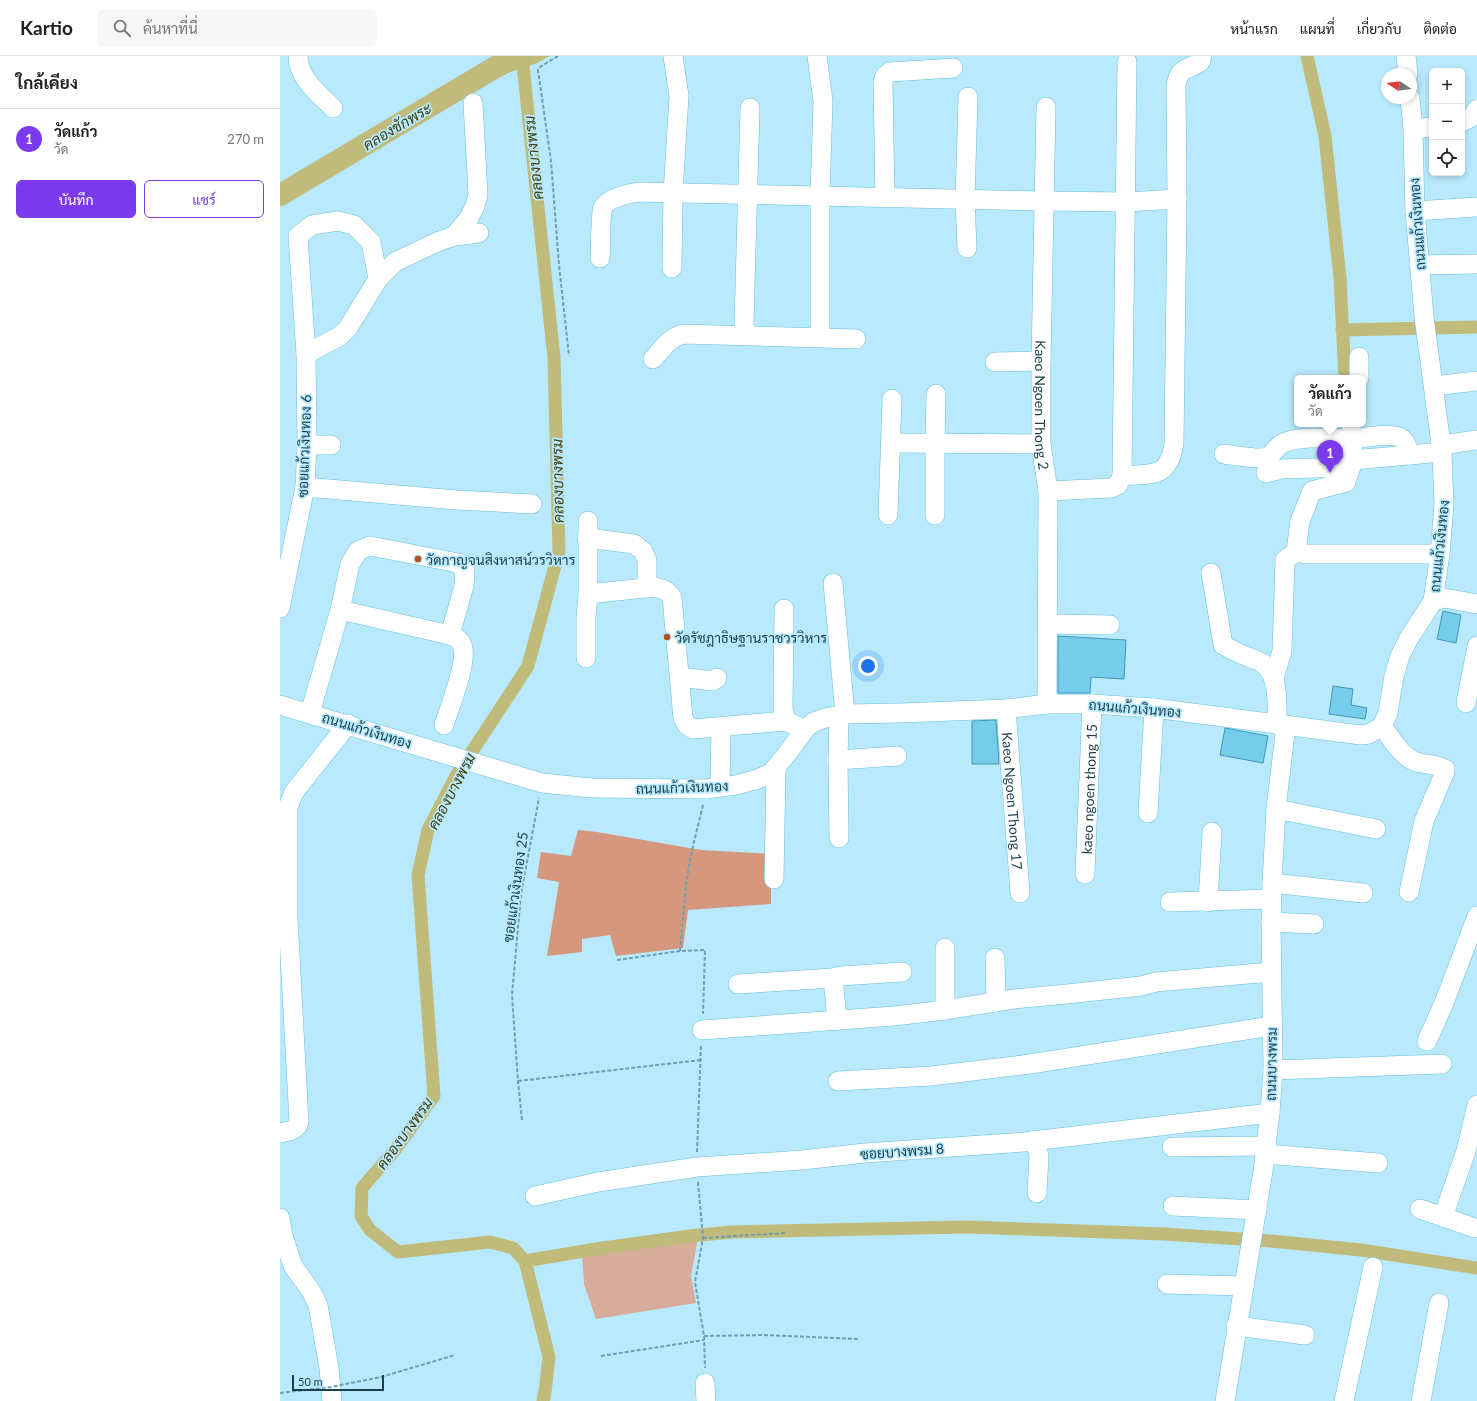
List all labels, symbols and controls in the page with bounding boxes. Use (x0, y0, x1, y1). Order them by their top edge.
search box (97, 10, 377, 46)
text: Kartio (20, 16, 73, 39)
icon: search (111, 17, 133, 39)
text: ค้นหาที่นี่ (143, 19, 198, 37)
text: หน้าแรก (1230, 20, 1278, 37)
text: แผนที่ (1300, 20, 1335, 37)
text: เกี่ยวกับ (1357, 20, 1401, 37)
text: ติดต่อ (1423, 20, 1457, 37)
north arrow (1381, 68, 1417, 104)
map controls (1429, 68, 1465, 176)
button: + (1429, 68, 1465, 104)
text: ใกล้เคียง (16, 72, 78, 93)
water label: คลองชักพระ (359, 98, 435, 154)
button: − (1429, 104, 1465, 140)
water label: คลองบางพรม (520, 115, 546, 201)
text: วัดแก้ว (54, 122, 97, 140)
text: 1 (25, 131, 33, 147)
text: 270 m (227, 131, 264, 147)
button: locate (1429, 140, 1465, 176)
text: วัด (54, 141, 68, 157)
street label: ถนนแก้วเงินทอง (1405, 177, 1429, 271)
button: บันทึก (16, 180, 136, 218)
button: แชร์ (144, 180, 264, 218)
street label: Kaeo Ngoen Thong 2 (1032, 340, 1053, 471)
popup (1294, 375, 1366, 427)
text: วัดแก้ว (1308, 384, 1352, 402)
street label: ซอยแก้วเงินทอง 6 (294, 394, 314, 498)
text: วัด (1308, 403, 1323, 419)
water label: คลองบางพรม (547, 439, 567, 523)
pin: 1 (1317, 440, 1343, 473)
street label: ถนนแก้วเงินทอง (1426, 499, 1452, 593)
place label: วัดกาญจนสิงหาสน์วรวิหาร (426, 551, 576, 569)
marker: วัดกาญจนสิงหาสน์วรวิหาร (413, 554, 423, 564)
place label: วัดรัชฎาธิษฐานราชวรวิหาร (675, 629, 827, 647)
marker: วัดรัชฎาธิษฐานราชวรวิหาร (662, 632, 672, 642)
your location (858, 656, 878, 676)
street label: ถนนแก้วเงินทอง (1088, 695, 1182, 721)
street label: ถนนแก้วเงินทอง (320, 708, 414, 752)
street label: kaeo ngoen thong 15 (1077, 724, 1100, 855)
street label: Kaeo Ngoen Thong 17 (999, 731, 1027, 870)
water label: คลองบางพรม (423, 750, 479, 832)
street label: ถนนแก้วเงินทอง (635, 777, 729, 797)
street label: ซอยแก้วเงินทอง 25 (499, 831, 531, 943)
street label: ถนนบางพรม (1262, 1027, 1280, 1101)
water label: คลองบางพรม (372, 1094, 436, 1172)
street label: ซอยบางพรม 8 (859, 1140, 945, 1162)
scale bar (292, 1373, 384, 1392)
text: 50 m (298, 1375, 323, 1388)

